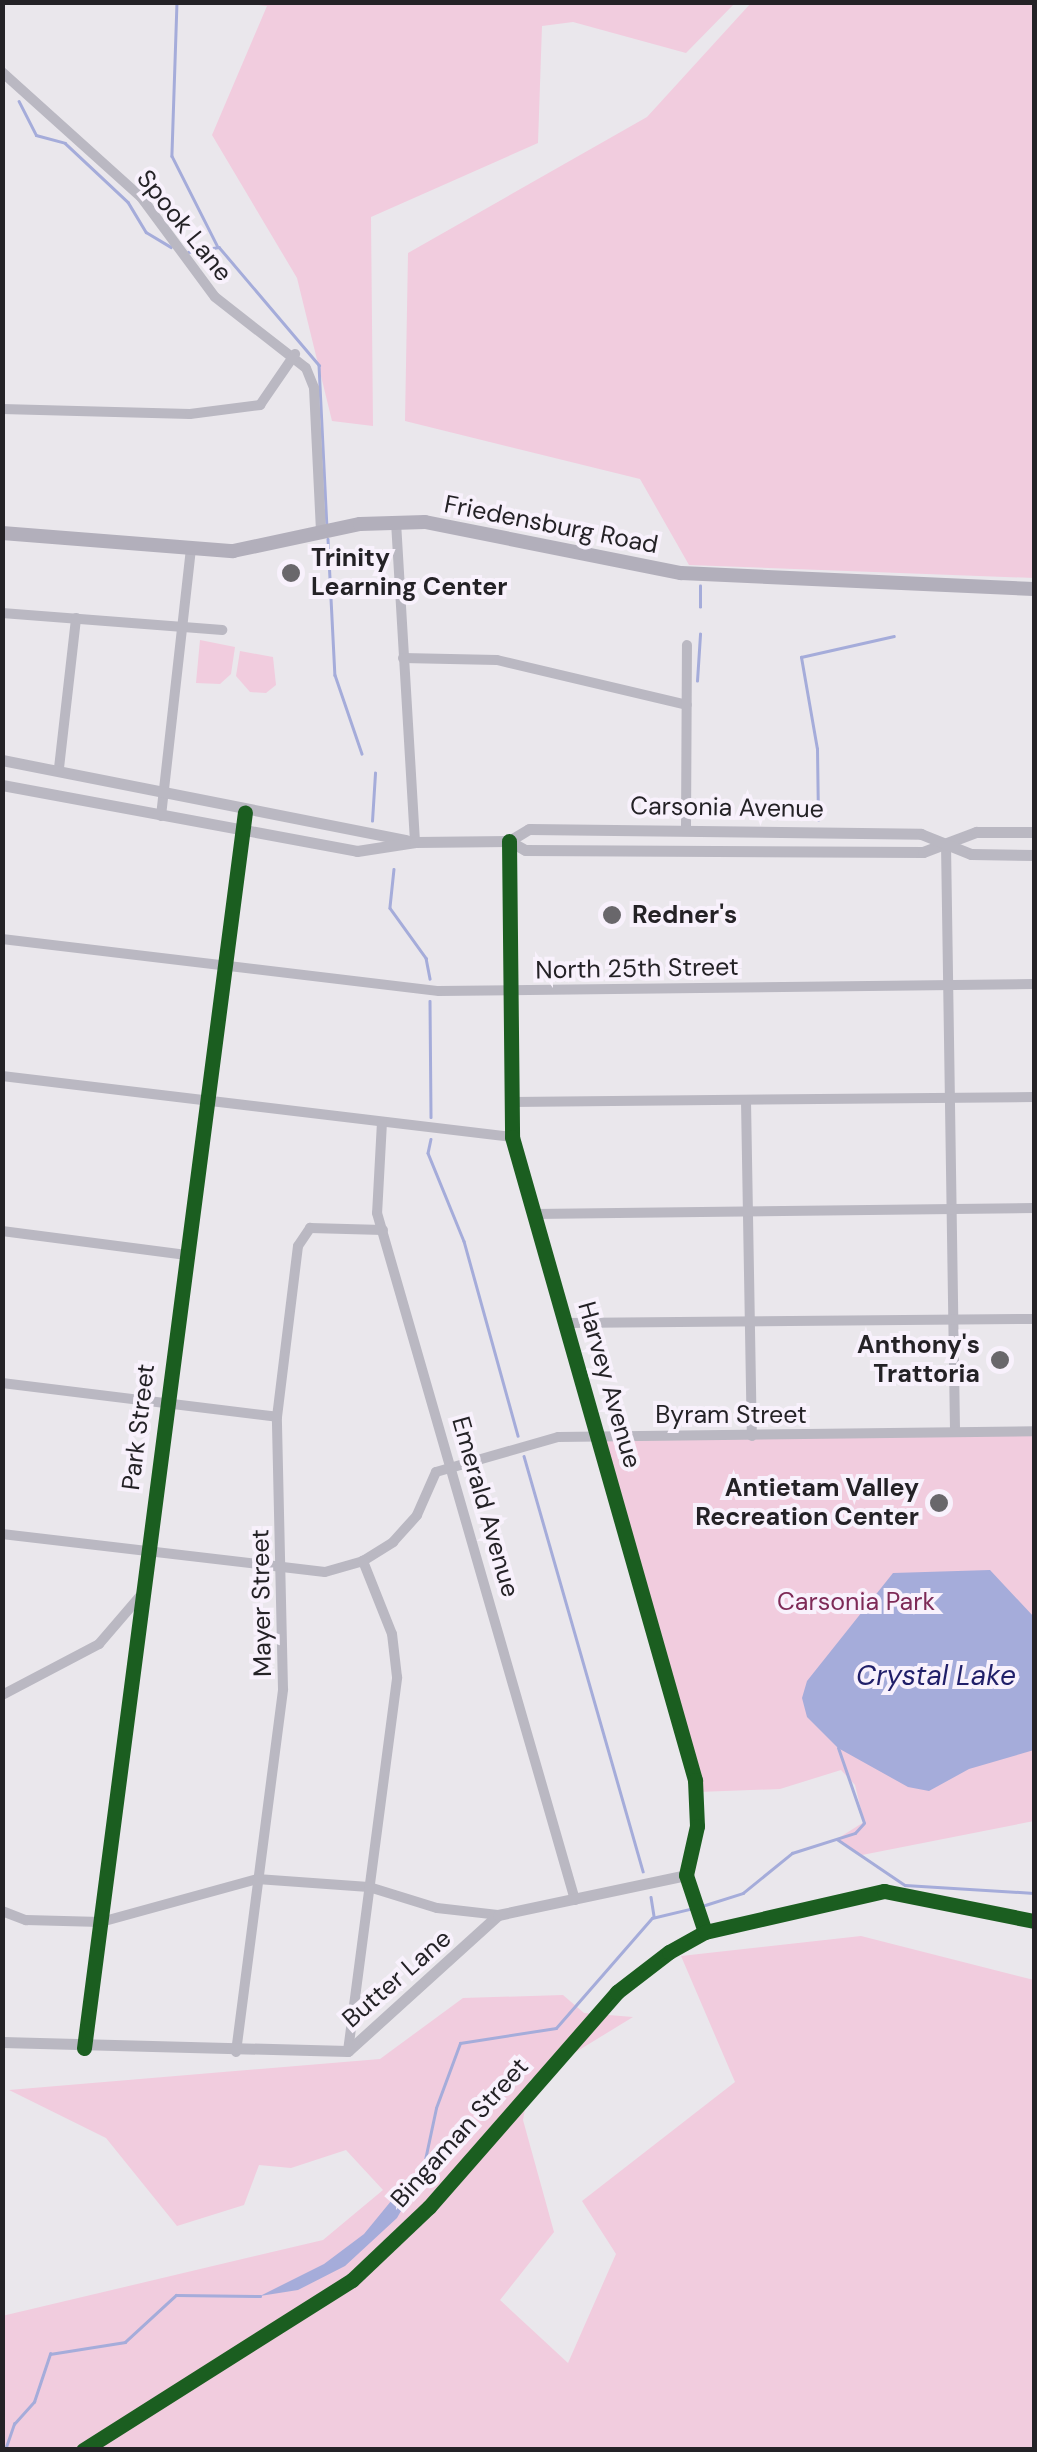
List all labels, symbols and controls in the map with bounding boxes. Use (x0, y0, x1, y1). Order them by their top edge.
street label: Spook Lane (130, 164, 238, 288)
street label: Friedensburg Road (441, 490, 661, 560)
place label: Trinity Learning Center (311, 544, 507, 603)
marker: Trinity Learning Center (280, 562, 302, 584)
street label: Carsonia Avenue (630, 791, 824, 825)
place label: Redner's (632, 900, 737, 930)
marker: Redner's (601, 904, 623, 926)
street label: North 25th Street (535, 952, 739, 986)
street label: Harvey Avenue (571, 1298, 647, 1472)
place label: Anthony's Trattoria (857, 1331, 980, 1390)
marker: Anthony's Trattoria (989, 1349, 1011, 1371)
street label: Park Street (116, 1362, 162, 1492)
street label: Byram Street (655, 1400, 807, 1430)
street label: Emerald Avenue (445, 1413, 525, 1601)
place label: Antietam Valley Recreation Center (695, 1474, 919, 1533)
marker: Antietam Valley Recreation Center (928, 1492, 950, 1514)
street label: Mayer Street (246, 1529, 278, 1677)
park label: Carsonia Park (777, 1587, 935, 1617)
water label: Crystal Lake (856, 1659, 1016, 1693)
street label: Butter Lane (337, 1924, 457, 2034)
street label: Bingaman Street (385, 2052, 535, 2214)

